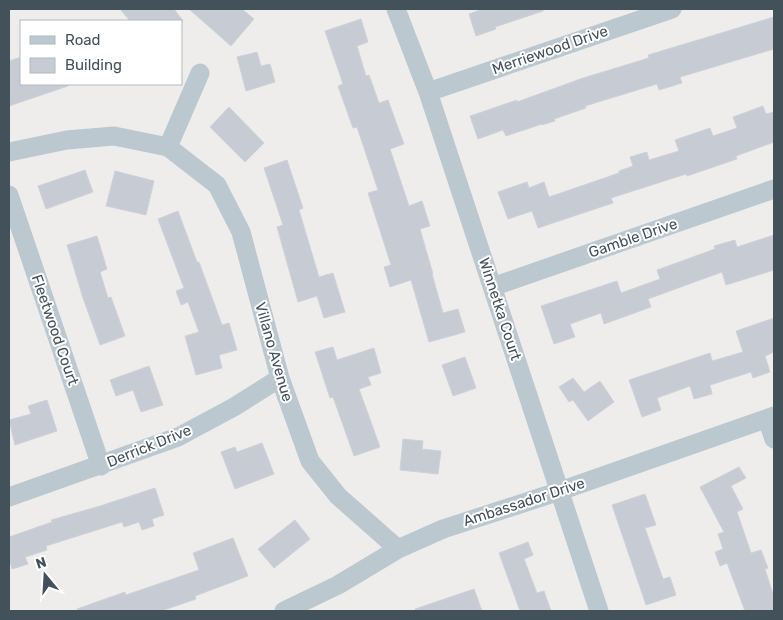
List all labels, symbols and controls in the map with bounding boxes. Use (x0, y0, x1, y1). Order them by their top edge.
legend (20, 20, 182, 85)
street label: Merriewood Drive (490, 22, 610, 78)
text: Road (65, 31, 101, 49)
text: Building (65, 56, 122, 74)
street label: Gamble Drive (586, 214, 680, 262)
street label: Winnetka Court (475, 255, 525, 363)
street label: Fleetwood Court (28, 272, 82, 388)
street label: Villano Avenue (251, 300, 297, 404)
street label: Derrick Drive (104, 421, 194, 471)
street label: Ambassador Drive (461, 474, 587, 530)
north arrow (20, 550, 70, 600)
text: N (34, 553, 49, 573)

